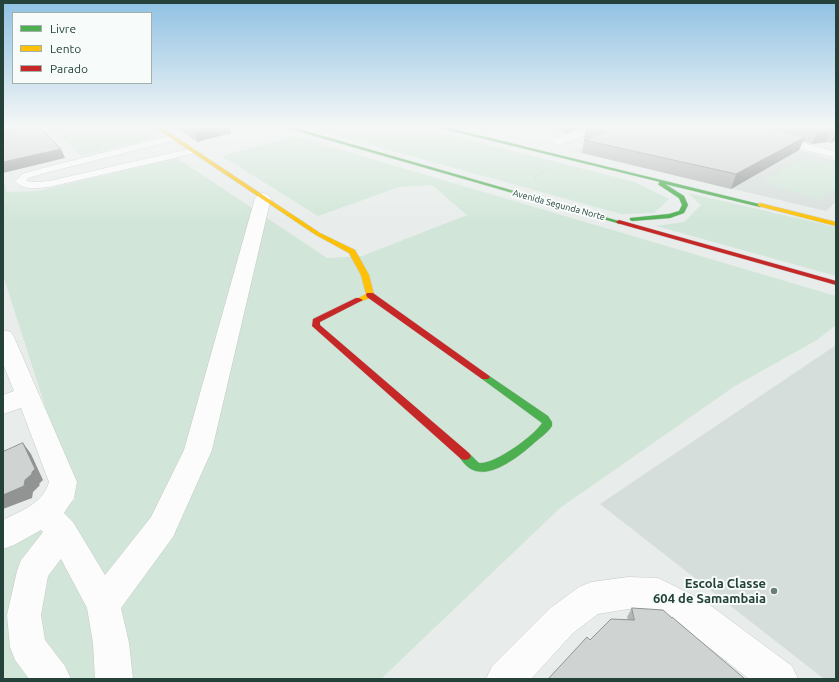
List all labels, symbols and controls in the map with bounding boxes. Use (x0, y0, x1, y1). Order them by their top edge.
legend (12, 12, 152, 84)
text: Livre (50, 22, 76, 35)
text: Lento (50, 42, 81, 55)
text: Parado (50, 62, 88, 75)
street label: Avenida Segunda Norte (512, 187, 606, 223)
place label: Escola Classe 604 de Samambaia (653, 576, 766, 607)
marker: Escola Classe 604 de Samambaia (769, 586, 779, 596)

